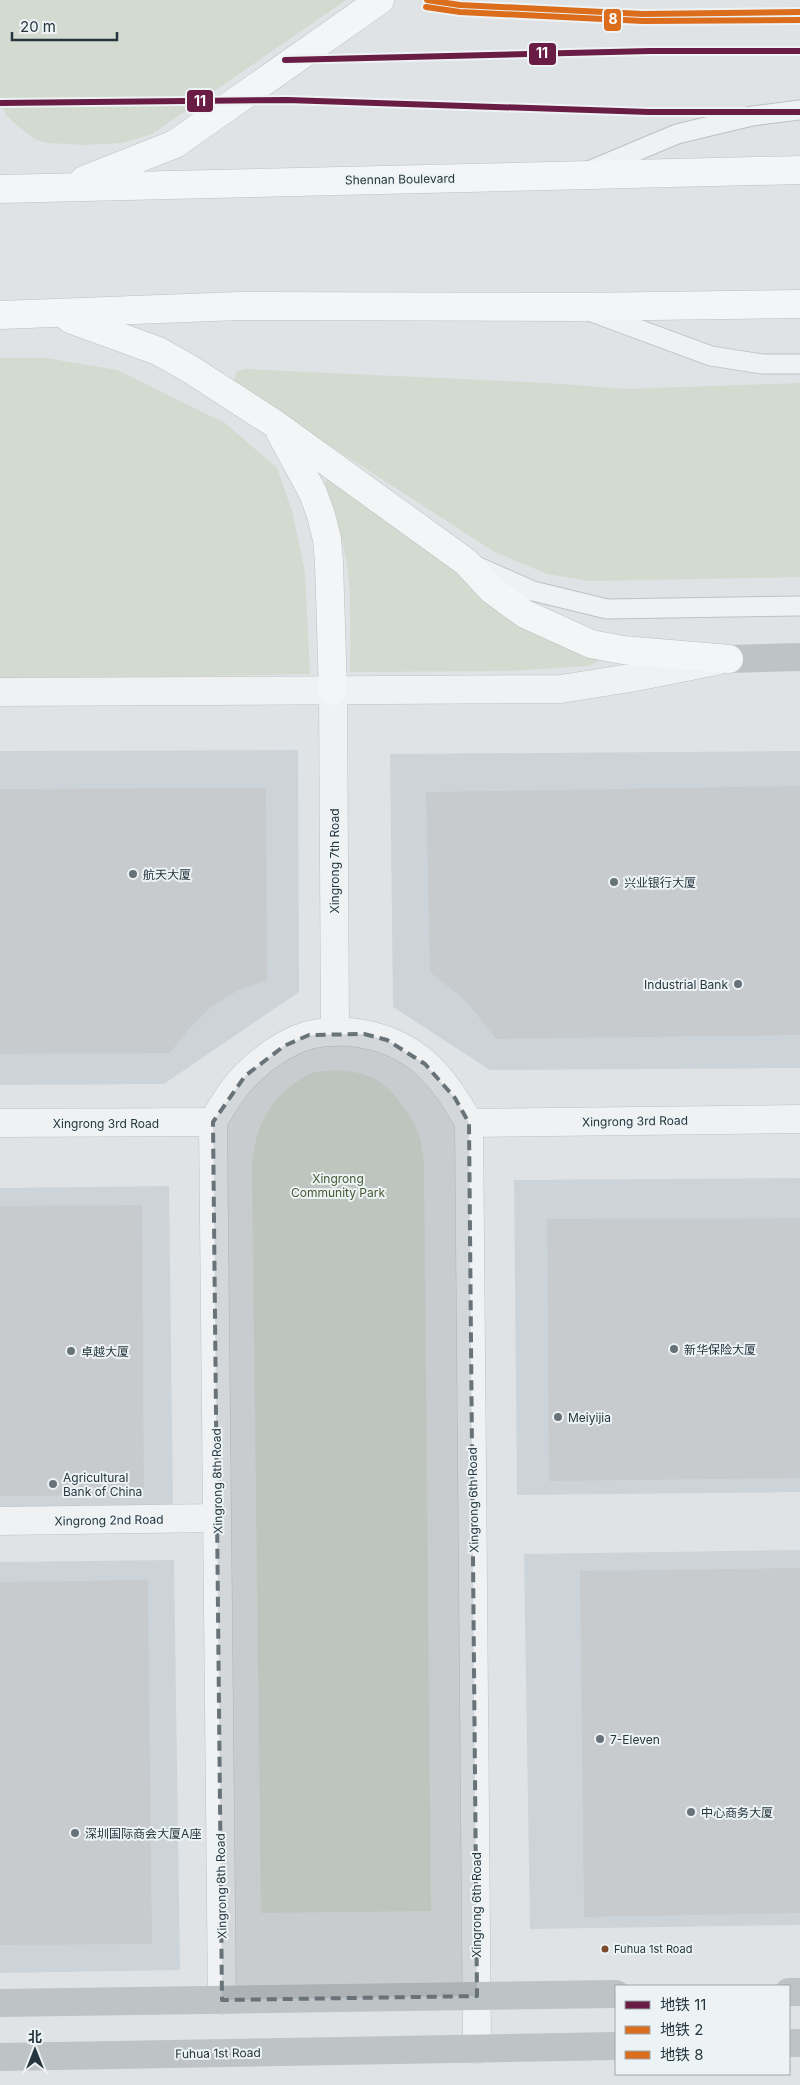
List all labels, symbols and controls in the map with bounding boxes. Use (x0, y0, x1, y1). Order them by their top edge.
line badge: 8 (603, 8, 622, 32)
scale bar (12, 10, 118, 42)
text: 8 (608, 10, 618, 27)
text: 20 m (20, 17, 56, 36)
line badge: 11 (528, 42, 557, 66)
text: 11 (536, 44, 548, 61)
line badge: 11 (186, 89, 214, 113)
text: 11 (194, 92, 206, 109)
street label: Shennan Boulevard (345, 171, 455, 187)
street label: Xingrong 7th Road (327, 808, 342, 914)
place label: 航天大厦 (143, 867, 191, 882)
marker: 航天大厦 (127, 868, 139, 880)
place label: 兴业银行大厦 (624, 875, 696, 890)
marker: 兴业银行大厦 (608, 876, 620, 888)
place label: Industrial Bank (644, 977, 728, 992)
marker: Industrial Bank (732, 978, 744, 990)
street label: Xingrong 3rd Road (582, 1113, 688, 1129)
street label: Xingrong 3rd Road (53, 1116, 159, 1131)
park label: Xingrong Community Park (291, 1171, 385, 1200)
place label: 新华保险大厦 (684, 1342, 756, 1357)
marker: 新华保险大厦 (668, 1343, 680, 1355)
place label: 卓越大厦 (81, 1344, 129, 1359)
marker: 卓越大厦 (65, 1345, 77, 1357)
place label: Meiyijia (568, 1410, 611, 1425)
marker: Meiyijia (552, 1411, 564, 1423)
street label: Xingrong 8th Road (209, 1428, 225, 1534)
street label: Xingrong 6th Road (465, 1447, 481, 1553)
place label: Agricultural Bank of China (63, 1470, 142, 1499)
marker: Agricultural Bank of China (47, 1478, 59, 1490)
street label: Xingrong 2nd Road (54, 1512, 164, 1528)
place label: 7-Eleven (610, 1732, 660, 1747)
marker: 7-Eleven (594, 1733, 606, 1745)
place label: 中心商务大厦 (701, 1805, 773, 1820)
marker: 中心商务大厦 (685, 1806, 697, 1818)
place label: 深圳国际商会大厦A座 (85, 1826, 201, 1841)
marker: 深圳国际商会大厦A座 (69, 1827, 81, 1839)
street label: Xingrong 8th Road (213, 1833, 229, 1939)
street label: Xingrong 6th Road (469, 1852, 484, 1958)
place label: Fuhua 1st Road (614, 1942, 692, 1956)
marker: Fuhua 1st Road (600, 1944, 610, 1954)
legend (615, 1985, 790, 2075)
text: 地铁 11 (660, 1995, 706, 2014)
text: 地铁 2 (660, 2020, 703, 2039)
north arrow (10, 2025, 60, 2075)
text: 北 (28, 2028, 42, 2045)
street label: Fuhua 1st Road (175, 2045, 261, 2061)
text: 地铁 8 (660, 2045, 704, 2064)

